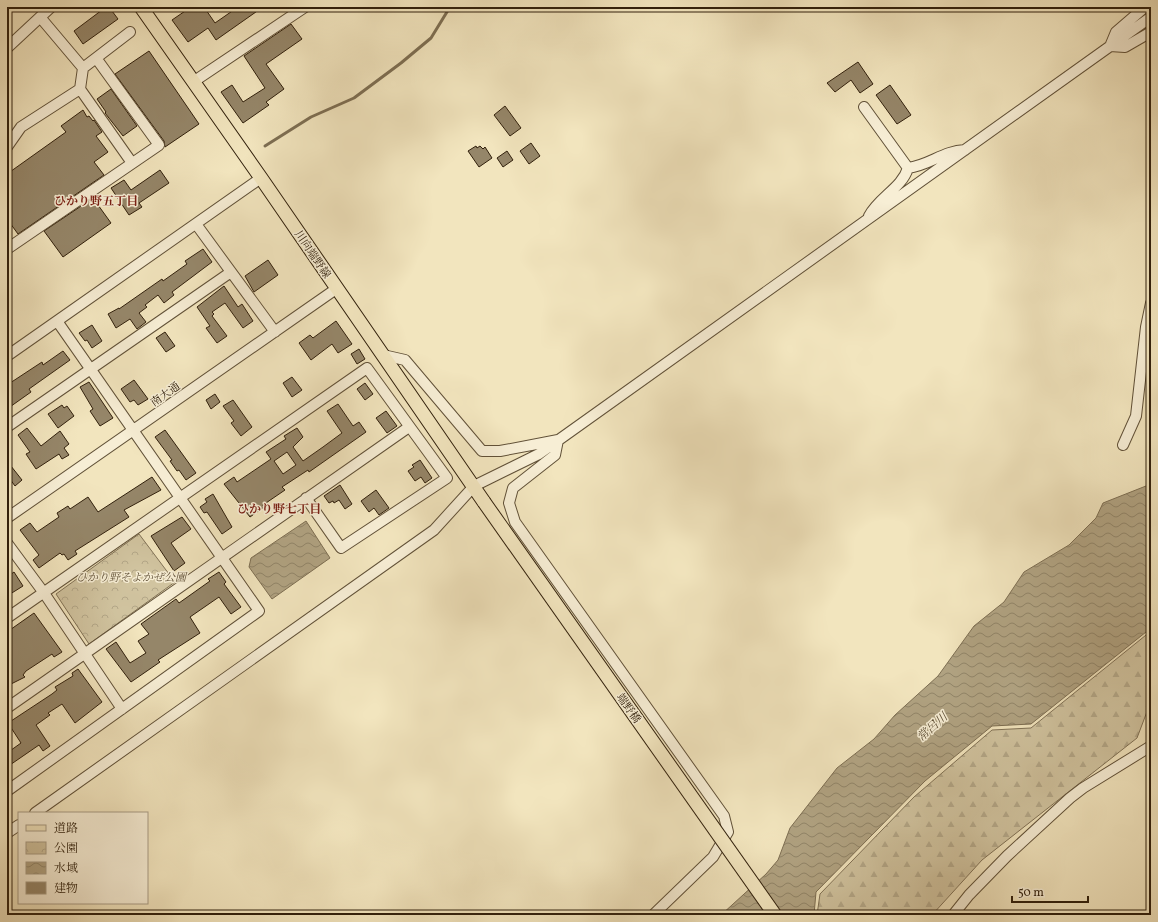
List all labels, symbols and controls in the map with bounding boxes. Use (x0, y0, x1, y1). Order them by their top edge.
district label: ひかり野五丁目 (54, 194, 138, 210)
street label: 川向端野線 (290, 228, 333, 282)
street label: 南大通 (148, 380, 184, 411)
district label: ひかり野七丁目 (237, 502, 321, 518)
park label: ひかり野そよかぜ公園 (76, 571, 188, 586)
street label: 端野橋 (612, 691, 643, 727)
water label: 常呂川 (914, 708, 953, 746)
legend (18, 812, 148, 904)
text: 道路 (54, 821, 78, 837)
text: 公園 (54, 841, 78, 857)
text: 水域 (54, 861, 78, 877)
scale bar (1012, 878, 1088, 904)
text: 建物 (54, 881, 78, 897)
text: 50 m (1018, 885, 1044, 901)

